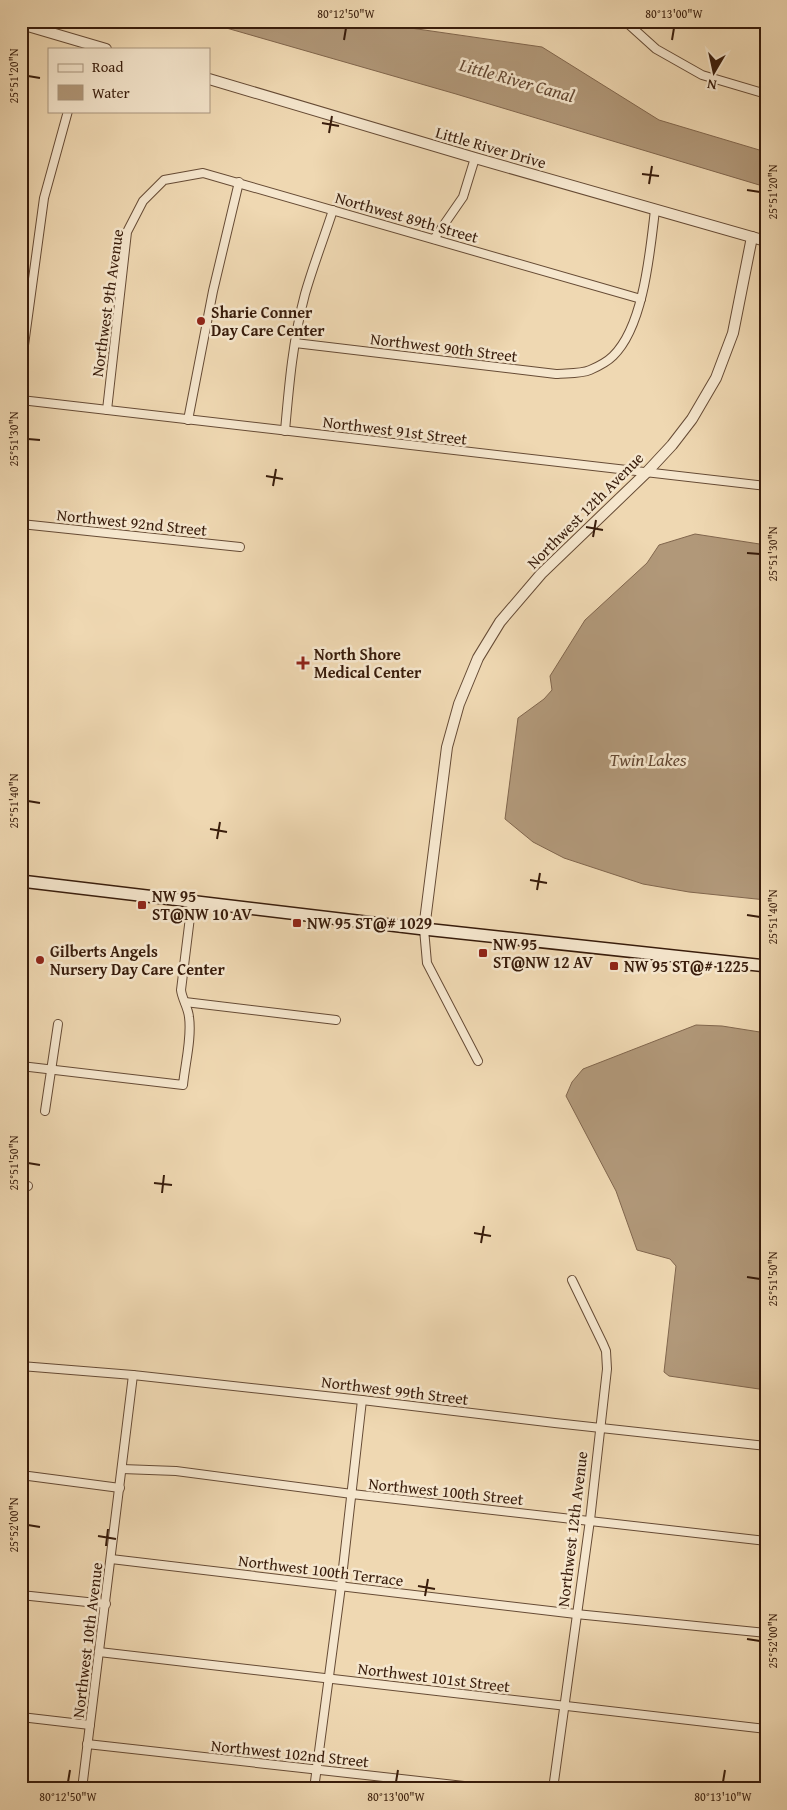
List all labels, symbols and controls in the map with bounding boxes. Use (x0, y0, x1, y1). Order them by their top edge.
text: 80°12'50"W (317, 5, 376, 22)
text: 80°13'00"W (645, 5, 704, 22)
text: 25°51'20"N (5, 48, 22, 104)
legend (48, 48, 210, 112)
north arrow (690, 48, 740, 98)
water label: Little River Canal (455, 50, 578, 109)
text: Road (92, 56, 123, 77)
text: N (705, 74, 718, 95)
text: Water (92, 82, 130, 103)
street label: Little River Drive (433, 120, 549, 174)
text: 25°51'20"N (764, 164, 781, 220)
street label: Northwest 89th Street (333, 185, 482, 249)
street label: Northwest 9th Avenue (85, 228, 129, 378)
place label: Sharie Conner Day Care Center (211, 300, 325, 342)
marker: Sharie Conner Day Care Center (195, 315, 207, 327)
street label: Northwest 90th Street (369, 326, 519, 368)
street label: Northwest 91st Street (321, 409, 469, 451)
text: 25°51'30"N (5, 411, 22, 467)
street label: Northwest 12th Avenue (521, 446, 649, 574)
street label: Northwest 92nd Street (56, 502, 209, 542)
text: 25°51'30"N (764, 526, 781, 582)
place label: North Shore Medical Center (314, 642, 422, 684)
marker: North Shore Medical Center (296, 656, 310, 670)
water label: Twin Lakes (610, 746, 687, 773)
text: 25°51'40"N (5, 773, 22, 829)
place label: NW 95 ST@NW 10 AV (152, 884, 252, 926)
text: 25°51'40"N (764, 889, 781, 945)
marker: NW 95 ST@NW 10 AV (136, 899, 148, 911)
place label: NW 95 ST@# 1029 (307, 911, 432, 935)
marker: NW 95 ST@# 1029 (291, 917, 303, 929)
place label: NW 95 ST@NW 12 AV (493, 932, 593, 974)
place label: Gilberts Angels Nursery Day Care Center (50, 939, 225, 981)
marker: NW 95 ST@NW 12 AV (477, 947, 489, 959)
marker: Gilberts Angels Nursery Day Care Center (34, 954, 46, 966)
place label: NW 95 ST@# 1225 (624, 954, 749, 978)
marker: NW 95 ST@# 1225 (608, 960, 620, 972)
text: 25°51'50"N (5, 1135, 22, 1191)
text: 25°51'50"N (764, 1251, 781, 1307)
street label: Northwest 99th Street (320, 1369, 470, 1411)
street label: Northwest 12th Avenue (551, 1450, 593, 1608)
street label: Northwest 100th Street (367, 1471, 525, 1511)
text: 25°52'00"N (5, 1497, 22, 1553)
street label: Northwest 100th Terrace (237, 1548, 405, 1592)
street label: Northwest 10th Avenue (66, 1561, 108, 1719)
text: 25°52'00"N (764, 1613, 781, 1669)
street label: Northwest 101st Street (357, 1656, 512, 1698)
street label: Northwest 102nd Street (210, 1733, 370, 1773)
text: 80°12'50"W (39, 1788, 98, 1805)
text: 80°13'00"W (367, 1788, 426, 1805)
text: 80°13'10"W (694, 1788, 753, 1805)

